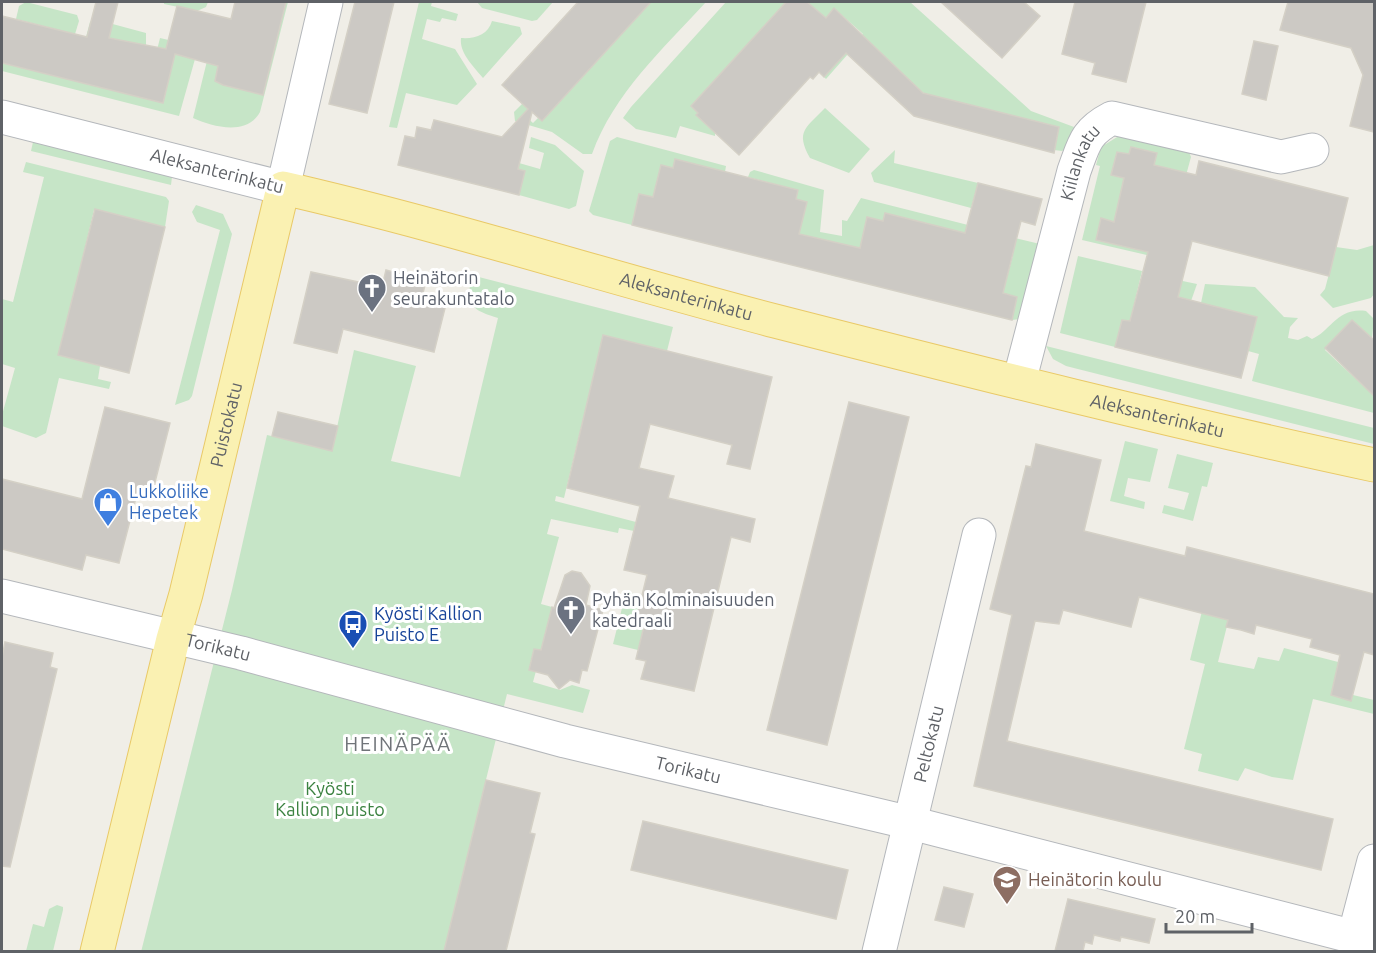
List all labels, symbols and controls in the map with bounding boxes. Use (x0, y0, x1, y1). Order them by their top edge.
street label: Kiilankatu (1056, 120, 1103, 202)
street label: Aleksanterinkatu (148, 144, 286, 196)
place label: Heinätorin seurakuntatalo (393, 267, 515, 308)
street label: Aleksanterinkatu (618, 268, 755, 324)
church icon: Heinätorin seurakuntatalo (356, 272, 388, 314)
street label: Puistokatu (206, 380, 245, 469)
street label: Aleksanterinkatu (1089, 389, 1226, 440)
place label: Lukkoliike Hepetek (129, 481, 209, 522)
shop icon: Lukkoliike Hepetek (92, 486, 124, 528)
place label: Pyhän Kolminaisuuden katedraali (592, 589, 774, 630)
church icon: Pyhän Kolminaisuuden katedraali (555, 594, 587, 636)
place label: Kyösti Kallion Puisto E (374, 603, 482, 644)
bus stop icon: Kyösti Kallion Puisto E (337, 608, 369, 650)
street label: Torikatu (183, 629, 253, 664)
street label: Peltokatu (909, 703, 947, 784)
district label: HEINÄPÄÄ (344, 732, 452, 755)
street label: Torikatu (654, 752, 723, 787)
park label: Kyösti Kallion puisto (275, 778, 385, 819)
school or university icon: Heinätorin koulu (991, 864, 1023, 906)
place label: Heinätorin koulu (1028, 869, 1162, 889)
scale bar (1166, 896, 1252, 934)
text: 20 m (1175, 906, 1215, 926)

